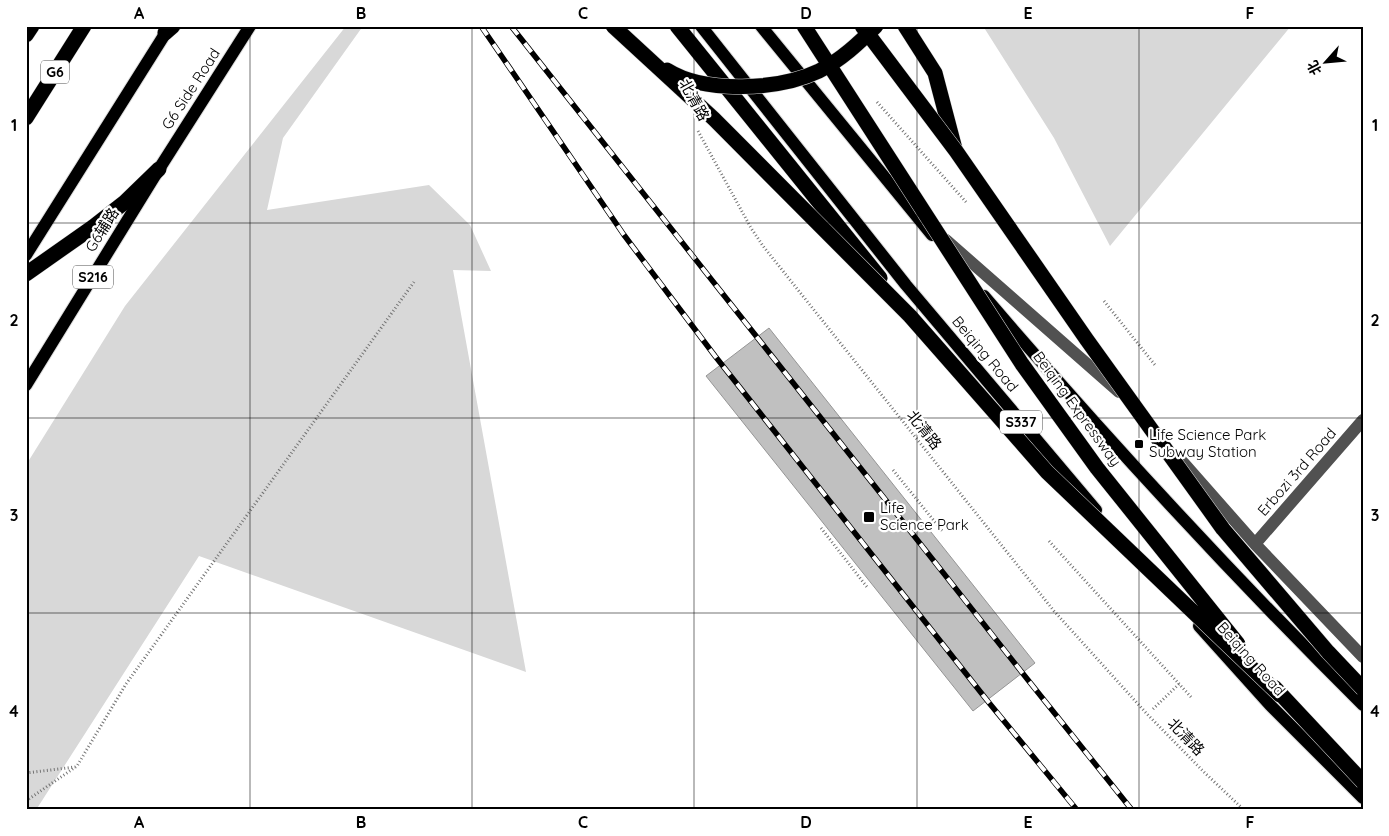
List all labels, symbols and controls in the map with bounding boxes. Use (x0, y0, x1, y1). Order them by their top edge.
text: A (134, 3, 145, 23)
text: B (356, 3, 366, 23)
text: C (578, 3, 588, 23)
text: D (800, 3, 812, 23)
text: E (1023, 3, 1033, 23)
text: F (1246, 3, 1255, 23)
north arrow (1302, 38, 1352, 88)
street label: G6 Side Road (157, 45, 224, 133)
text: 北 (1303, 58, 1326, 78)
road number: G6 (41, 61, 69, 84)
street label: 北清路 (675, 75, 714, 124)
text: 1 (11, 115, 17, 135)
text: 1 (1372, 115, 1378, 135)
street label: G6辅路 (81, 204, 122, 255)
road number: S216 (73, 266, 113, 288)
text: 2 (9, 310, 19, 330)
text: 2 (1370, 310, 1380, 330)
street label: Beiqing Road (948, 312, 1023, 395)
street label: Beiqing Expressway (1029, 347, 1126, 470)
street label: 北清路 (903, 406, 946, 453)
road number: S337 (1000, 411, 1042, 434)
street label: Erbozi 3rd Road (1253, 424, 1340, 520)
place label: Life Science Park Subway Station (1149, 425, 1266, 461)
marker: Life Science Park Subway Station (1133, 438, 1145, 450)
place label: Life Science Park (880, 498, 969, 534)
text: 3 (10, 505, 18, 525)
text: 3 (1371, 505, 1379, 525)
marker: Life Science Park (862, 510, 876, 524)
street label: Beiqing Road (1213, 618, 1290, 700)
text: 4 (9, 701, 19, 721)
text: 4 (1370, 701, 1380, 721)
street label: 北清路 (1164, 714, 1209, 759)
text: A (134, 812, 145, 832)
text: B (356, 812, 366, 832)
text: C (578, 812, 588, 832)
text: D (800, 812, 812, 832)
text: E (1023, 812, 1033, 832)
text: F (1246, 812, 1255, 832)

